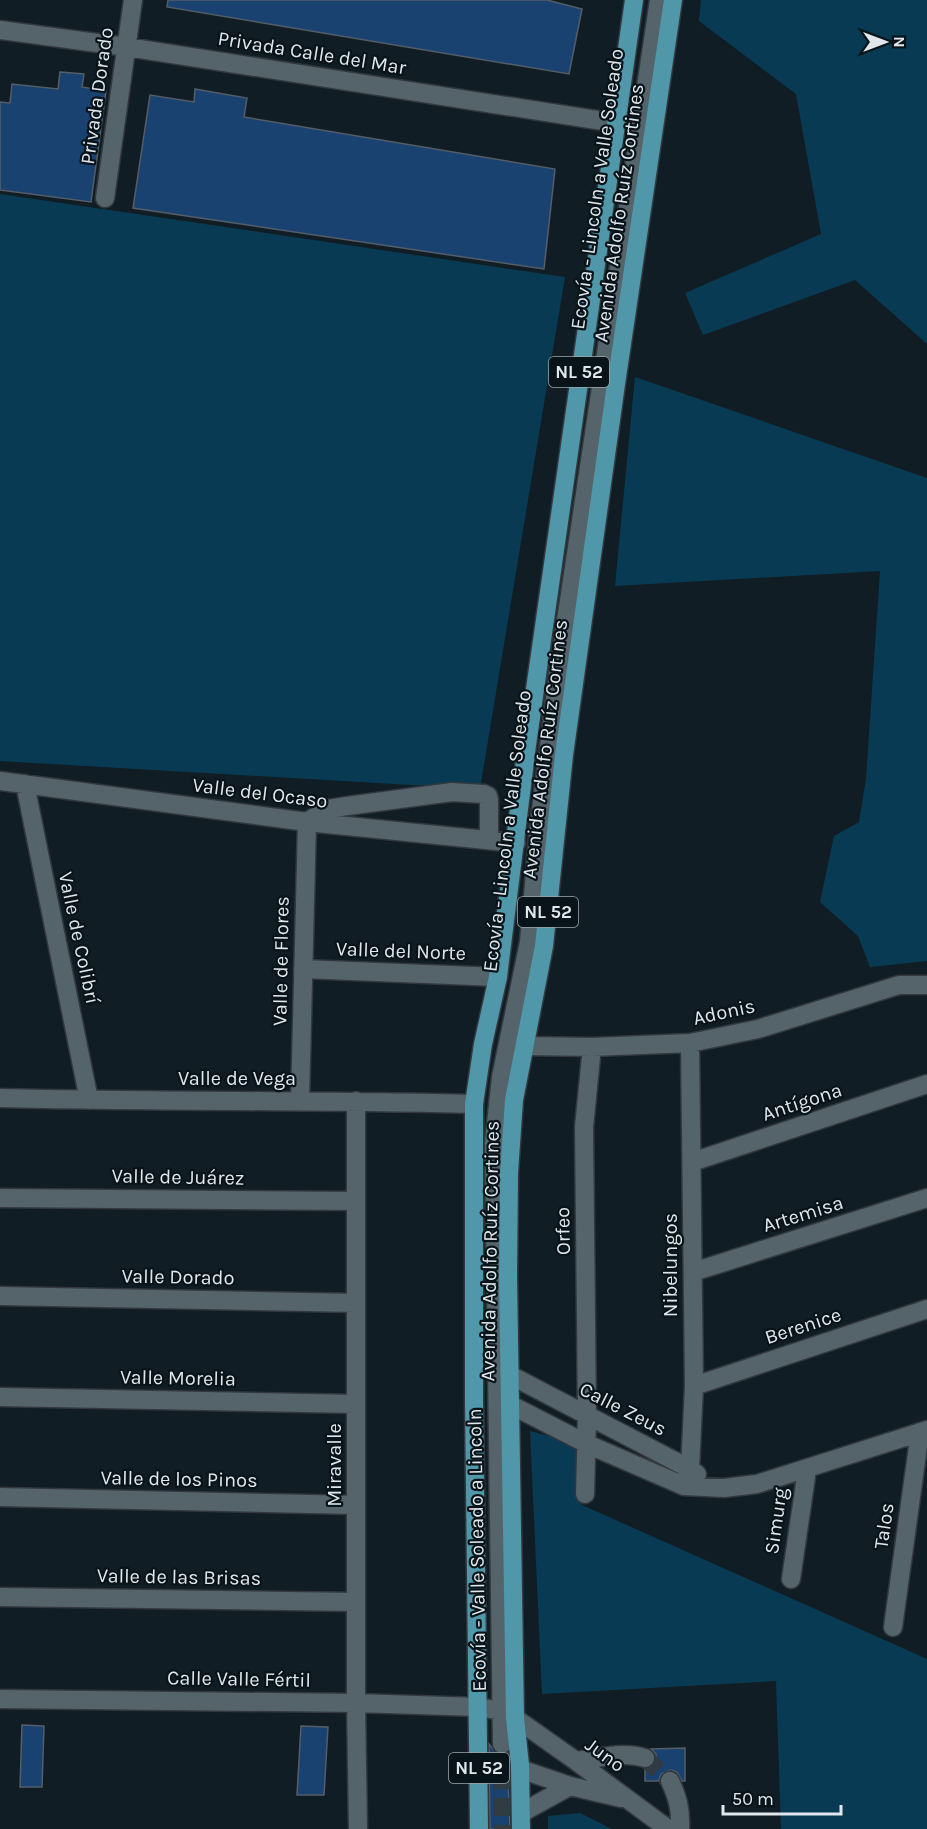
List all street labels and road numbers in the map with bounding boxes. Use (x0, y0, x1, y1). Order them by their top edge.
street label: Privada Dorado (76, 26, 118, 166)
street label: Privada Calle del Mar (216, 27, 408, 79)
street label: Ecovía - Lincoln a Valle Soleado (566, 47, 628, 331)
street label: Avenida Adolfo Ruíz Cortines (589, 82, 649, 344)
road number: NL 52 (549, 357, 609, 387)
street label: Avenida Adolfo Ruíz Cortines (518, 618, 572, 880)
street label: Ecovía - Lincoln a Valle Soleado (478, 689, 536, 973)
street label: Valle del Ocaso (191, 773, 329, 813)
street label: Valle de Colibrí (54, 870, 104, 1006)
street label: Valle de Flores (268, 896, 294, 1026)
road number: NL 52 (518, 897, 578, 927)
street label: Valle del Norte (336, 937, 466, 965)
street label: Adonis (691, 994, 757, 1030)
street label: Valle de Vega (178, 1067, 296, 1090)
street label: Antígona (759, 1078, 845, 1126)
street label: Avenida Adolfo Ruíz Cortines (476, 1120, 504, 1382)
street label: Valle de Juárez (111, 1164, 245, 1190)
street label: Artemisa (760, 1191, 846, 1237)
street label: Orfeo (551, 1207, 575, 1255)
street label: Nibelungos (659, 1213, 682, 1317)
street label: Valle Dorado (121, 1265, 235, 1289)
street label: Berenice (762, 1303, 844, 1349)
street label: Valle Morelia (120, 1365, 236, 1391)
street label: Calle Zeus (576, 1377, 670, 1441)
street label: Ecovía - Valle Soleado a Lincoln (463, 1408, 491, 1692)
street label: Miravalle (323, 1423, 346, 1507)
street label: Valle de los Pinos (100, 1466, 258, 1492)
street label: Simurg (760, 1486, 792, 1556)
street label: Talos (869, 1501, 899, 1551)
street label: Valle de las Brisas (97, 1564, 261, 1590)
street label: Calle Valle Fértil (167, 1666, 311, 1692)
street label: Juno (581, 1733, 629, 1777)
road number: NL 52 (449, 1753, 509, 1783)

